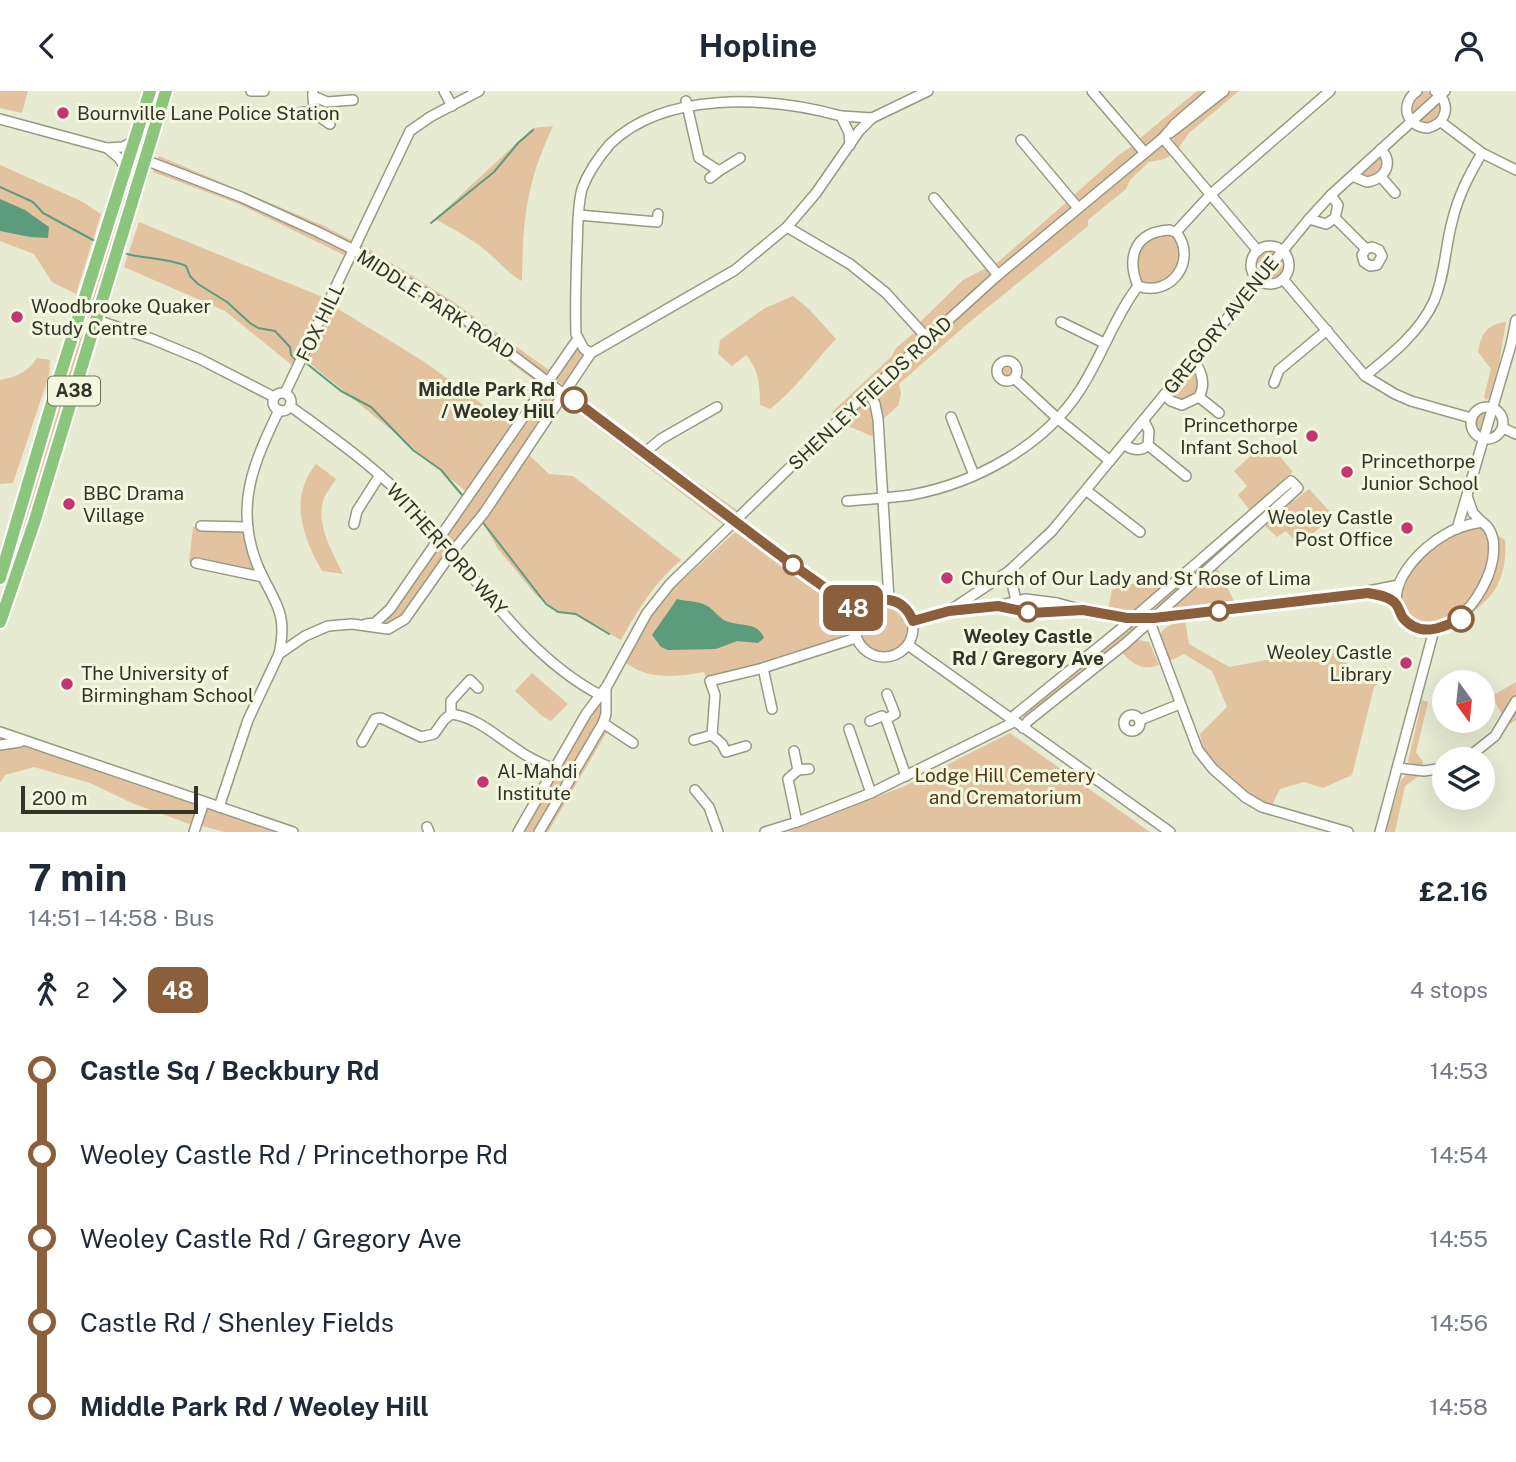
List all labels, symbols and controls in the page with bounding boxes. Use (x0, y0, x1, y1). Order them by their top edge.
icon: back (28, 27, 66, 65)
text: Hopline (699, 27, 817, 64)
icon: person (1450, 27, 1488, 65)
place label: Bournville Lane Police Station (77, 102, 340, 124)
marker: Bournville Lane Police Station (55, 105, 71, 121)
street label: MIDDLE PARK ROAD (353, 245, 519, 363)
street label: GREGORY AVENUE (1159, 252, 1283, 398)
street label: FOX HILL (292, 279, 348, 365)
place label: Woodbrooke Quaker Study Centre (31, 295, 211, 339)
marker: Woodbrooke Quaker Study Centre (9, 309, 25, 325)
street label: SHENLEY FIELDS ROAD (784, 312, 956, 474)
road number: A38 (48, 377, 100, 405)
place label: Middle Park Rd / Weoley Hill (418, 378, 555, 422)
marker: Middle Park Rd / Weoley Hill (561, 387, 587, 413)
place label: Princethorpe Infant School (1180, 414, 1298, 458)
marker: Princethorpe Infant School (1304, 428, 1320, 444)
place label: Princethorpe Junior School (1361, 450, 1479, 494)
marker: Princethorpe Junior School (1339, 464, 1355, 480)
street label: WITHERFORD WAY (382, 479, 512, 620)
place label: BBC Drama Village (83, 482, 184, 526)
marker: BBC Drama Village (61, 496, 77, 512)
place label: Weoley Castle Post Office (1267, 506, 1393, 550)
marker: Weoley Castle Post Office (1399, 520, 1415, 536)
unlabelled marker (783, 555, 803, 575)
place label: Church of Our Lady and St Rose of Lima (961, 567, 1311, 589)
marker: Church of Our Lady and St Rose of Lima (939, 570, 955, 586)
line badge: 48 (822, 585, 884, 631)
text: 48 (837, 594, 869, 622)
unlabelled marker (1209, 601, 1229, 621)
marker: Weoley Castle Rd / Gregory Ave (1018, 602, 1038, 622)
unlabelled marker (1448, 606, 1474, 632)
place label: Weoley Castle Rd / Gregory Ave (952, 625, 1104, 669)
place label: Weoley Castle Library (1266, 641, 1392, 685)
marker: Weoley Castle Library (1398, 655, 1414, 671)
place label: The University of Birmingham School (81, 662, 254, 706)
north arrow (1432, 670, 1494, 733)
map controls (1432, 670, 1495, 810)
marker: The University of Birmingham School (59, 676, 75, 692)
button: layers (1432, 747, 1495, 810)
place label: Al-Mahdi Institute (497, 760, 577, 804)
park label: Lodge Hill Cemetery and Crematorium (915, 764, 1095, 808)
marker: Al-Mahdi Institute (475, 774, 491, 790)
scale bar (21, 783, 198, 815)
text: 200 m (32, 787, 88, 809)
text: 7 min (28, 855, 127, 900)
text: £2.16 (1419, 876, 1488, 907)
text: 14:51 – 14:58 · Bus (28, 904, 214, 931)
icon: walk (28, 971, 66, 1009)
icon: forward (100, 971, 138, 1009)
text: 2 (76, 976, 90, 1003)
text: 48 (162, 976, 194, 1004)
text: 4 stops (1410, 976, 1488, 1003)
text: Castle Sq / Beckbury Rd (80, 1055, 379, 1086)
text: 14:53 (1430, 1057, 1488, 1084)
text: Weoley Castle Rd / Princethorpe Rd (80, 1139, 508, 1170)
text: 14:54 (1430, 1141, 1488, 1168)
text: Weoley Castle Rd / Gregory Ave (80, 1223, 462, 1254)
text: 14:55 (1430, 1225, 1488, 1252)
text: Castle Rd / Shenley Fields (80, 1307, 394, 1338)
text: 14:56 (1430, 1309, 1488, 1336)
text: Middle Park Rd / Weoley Hill (80, 1391, 429, 1422)
text: 14:58 (1429, 1393, 1488, 1420)

